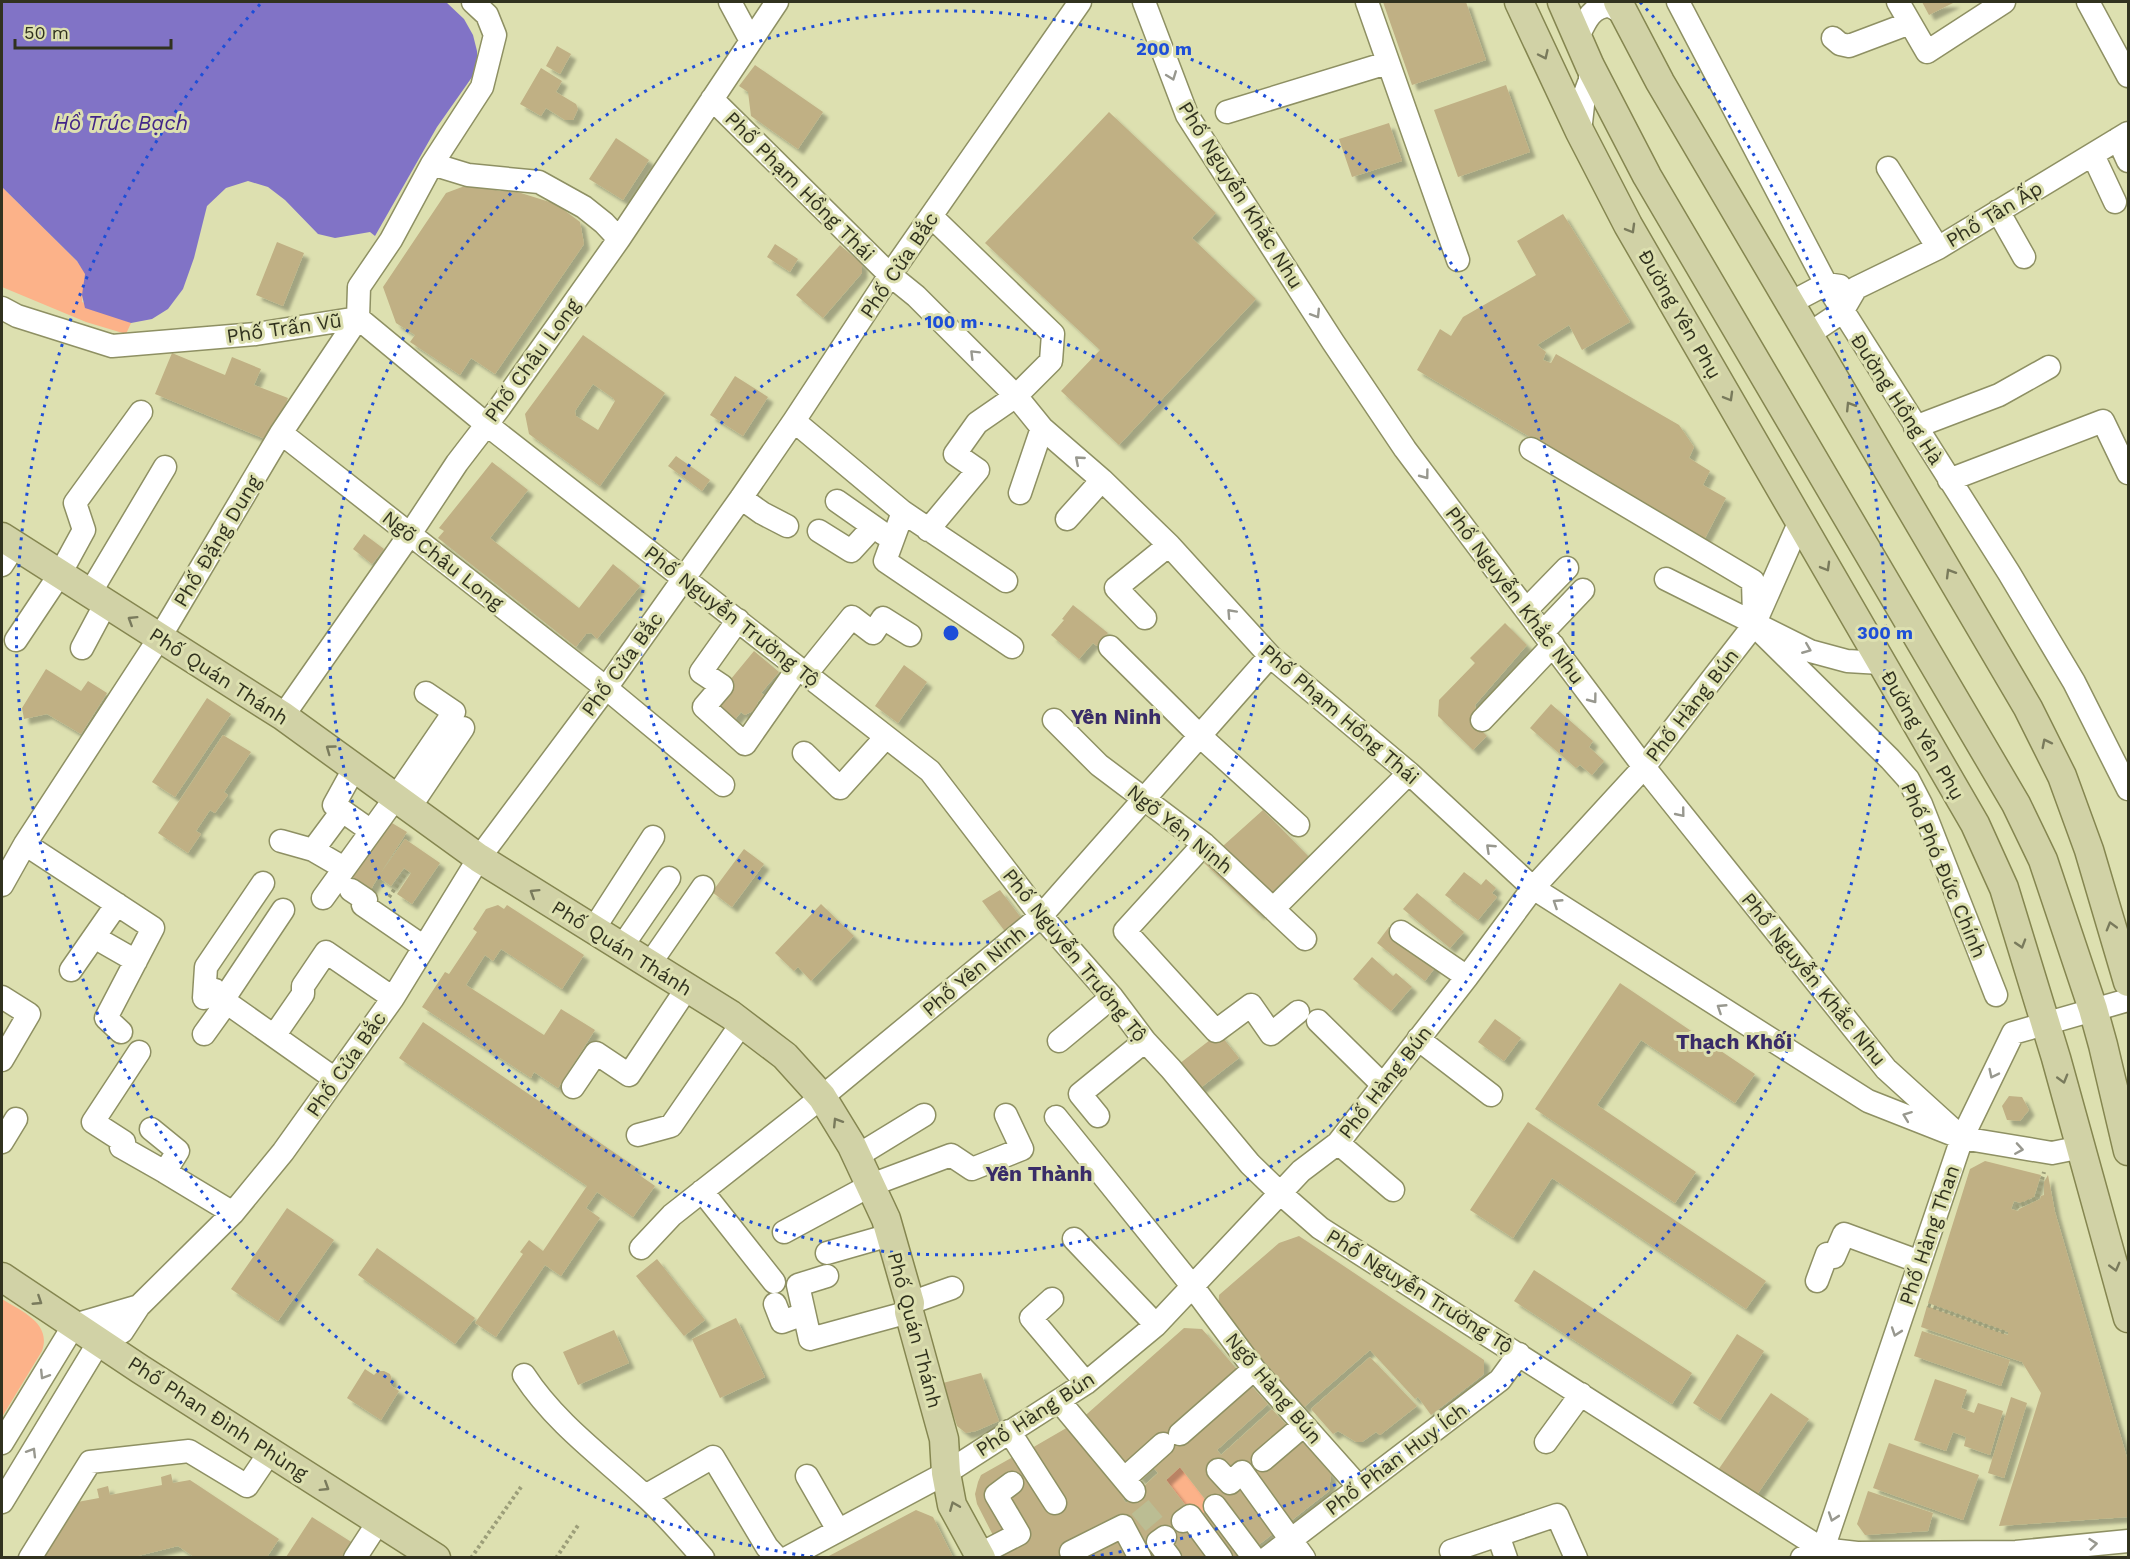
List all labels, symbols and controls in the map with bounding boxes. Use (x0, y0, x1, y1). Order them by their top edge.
scale bar (15, 12, 171, 50)
text: 50 m (24, 22, 69, 43)
text: 200 m (1136, 38, 1192, 59)
one-way arrow (1536, 48, 1548, 59)
one-way arrow (1165, 70, 1177, 81)
street label: Phố Nguyễn Khắc Nhu (1174, 97, 1308, 293)
street label: Phố Phạm Hồng Thái (720, 106, 880, 266)
water label: Hồ Trúc Bạch (54, 110, 188, 135)
street label: Phố Tân Ấp (1941, 175, 2047, 252)
street label: Phố Cửa Bắc (855, 207, 943, 323)
one-way arrow (1623, 223, 1635, 233)
street label: Đường Yên Phụ (1633, 245, 1727, 383)
street label: Phố Châu Long (479, 293, 585, 426)
street label: Phố Trấn Vũ (225, 308, 343, 348)
one-way arrow (1308, 308, 1320, 318)
text: 100 m (924, 311, 978, 332)
street label: Đường Hồng Hà (1846, 329, 1948, 469)
one-way arrow (971, 351, 982, 362)
one-way arrow (1722, 391, 1733, 402)
one-way arrow (1846, 402, 1858, 412)
one-way arrow (1075, 456, 1086, 467)
one-way arrow (1418, 469, 1429, 480)
street label: Phố Đặng Dung (168, 471, 266, 611)
street label: Phố Nguyễn Khắc Nhu (1440, 502, 1590, 688)
street label: Ngõ Châu Long (378, 505, 509, 615)
street label: Phố Nguyễn Trường Tộ (640, 540, 824, 692)
one-way arrow (1819, 561, 1830, 571)
one-way arrow (1946, 569, 1958, 579)
street label: Phố Cửa Bắc (576, 607, 668, 721)
one-way arrow (1227, 609, 1238, 620)
one-way arrow (128, 615, 138, 627)
street label: Phố Quán Thánh (145, 622, 293, 730)
text: 300 m (1857, 622, 1913, 643)
centre of rings (941, 623, 961, 643)
street label: Phố Phạm Hồng Thái (1256, 639, 1424, 789)
one-way arrow (1801, 642, 1812, 654)
street label: Phố Hàng Bún (1640, 644, 1744, 766)
street label: Đường Yên Phụ (1876, 666, 1970, 804)
one-way arrow (1585, 692, 1596, 703)
district label: Yên Ninh (1071, 704, 1161, 729)
one-way arrow (2041, 739, 2053, 750)
one-way arrow (326, 745, 337, 756)
street label: Ngõ Yên Ninh (1122, 779, 1238, 879)
street label: Phố Phó Đức Chính (1896, 779, 1992, 961)
one-way arrow (1674, 806, 1685, 817)
one-way arrow (1486, 844, 1497, 855)
street label: Phố Nguyễn Trường Tộ (998, 864, 1152, 1046)
street label: Phố Nguyễn Khắc Nhu (1737, 887, 1891, 1071)
one-way arrow (530, 889, 541, 900)
street label: Phố Quán Thánh (547, 895, 697, 1001)
one-way arrow (1553, 898, 1563, 910)
street label: Phố Yên Ninh (917, 921, 1031, 1021)
one-way arrow (2106, 921, 2119, 931)
one-way arrow (2014, 938, 2026, 949)
one-way arrow (1717, 1003, 1727, 1015)
street label: Phố Cửa Bắc (301, 1007, 391, 1121)
street label: Phố Hàng Bún (1333, 1021, 1437, 1143)
district label: Thạch Khối (1676, 1029, 1792, 1054)
one-way arrow (1989, 1067, 2001, 1078)
one-way arrow (2056, 1073, 2068, 1084)
one-way arrow (1902, 1111, 1913, 1124)
one-way arrow (833, 1118, 845, 1128)
one-way arrow (2014, 1142, 2024, 1154)
district label: Yên Thành (985, 1161, 1093, 1186)
street label: Phố Hàng Than (1894, 1162, 1964, 1308)
street label: Phố Nguyễn Trường Tộ (1322, 1224, 1518, 1358)
street label: Phố Quán Thánh (883, 1249, 947, 1411)
one-way arrow (2108, 1261, 2120, 1272)
one-way arrow (32, 1293, 42, 1305)
one-way arrow (1890, 1326, 1903, 1337)
street label: Ngõ Hàng Bún (1221, 1328, 1327, 1448)
street label: Phố Phan Đình Phùng (123, 1351, 313, 1485)
street label: Phố Hàng Bún (971, 1367, 1099, 1461)
one-way arrow (39, 1369, 51, 1379)
street label: Phố Phan Huy Ích (1320, 1398, 1472, 1520)
one-way arrow (25, 1448, 37, 1458)
one-way arrow (318, 1480, 329, 1491)
one-way arrow (949, 1501, 961, 1512)
one-way arrow (1828, 1511, 1840, 1522)
one-way arrow (2088, 1539, 2098, 1551)

